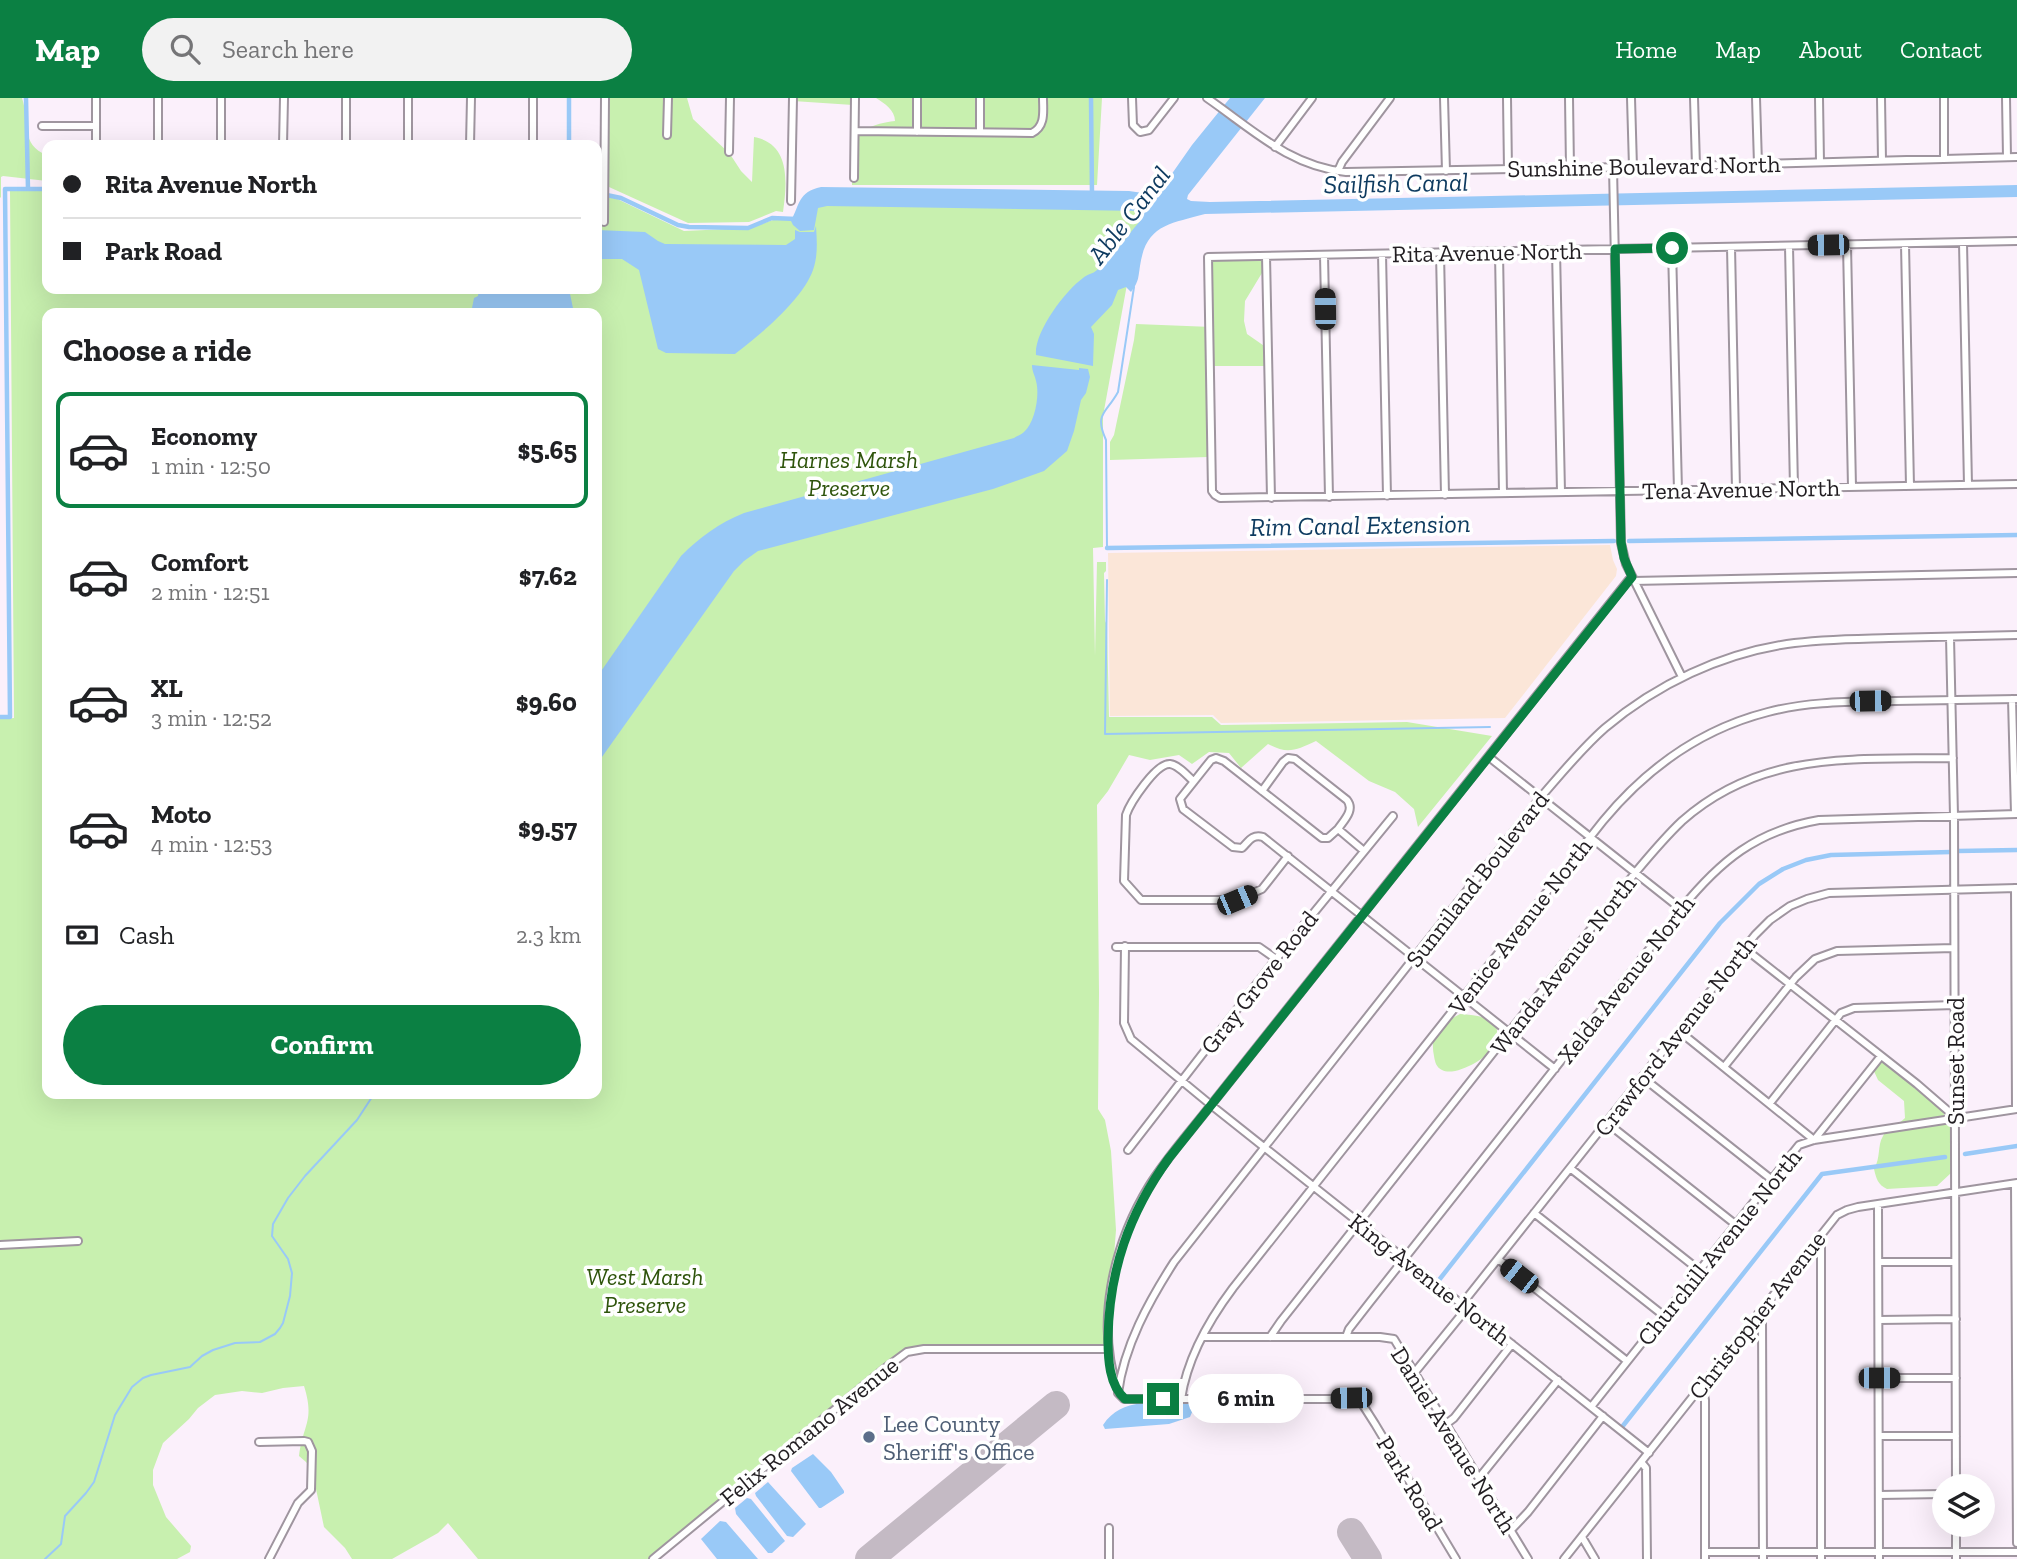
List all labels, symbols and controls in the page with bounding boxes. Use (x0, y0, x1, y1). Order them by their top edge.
search box (142, 18, 632, 81)
text: Map (35, 30, 100, 69)
icon: search (166, 30, 204, 68)
text: Search here (222, 33, 354, 65)
text: Home (1615, 35, 1677, 64)
text: Map (1715, 35, 1761, 64)
text: About (1799, 35, 1862, 64)
text: Contact (1900, 35, 1982, 64)
street label: Sunshine Boulevard North (1507, 149, 1781, 183)
water label: Able Canal (1080, 160, 1177, 271)
water label: Sailfish Canal (1323, 166, 1469, 200)
text: Rita Avenue North (105, 168, 317, 200)
route start (1656, 232, 1688, 264)
car (1807, 234, 1850, 256)
text: Park Road (105, 235, 222, 267)
street label: Rita Avenue North (1392, 236, 1583, 268)
car (1315, 288, 1336, 330)
text: Choose a ride (63, 331, 251, 369)
icon: car (67, 419, 130, 482)
text: Economy (151, 420, 257, 452)
text: $5.65 (518, 434, 577, 466)
park label: Harnes Marsh Preserve (780, 445, 918, 502)
text: 1 min · 12:50 (151, 452, 271, 480)
street label: Tena Avenue North (1642, 473, 1841, 505)
water label: Rim Canal Extension (1249, 507, 1471, 543)
icon: car (67, 545, 130, 608)
text: Comfort (151, 546, 248, 578)
text: $7.62 (519, 560, 577, 592)
text: 2 min · 12:51 (151, 578, 270, 606)
icon: car (67, 671, 130, 734)
text: XL (151, 672, 183, 704)
text: $9.60 (516, 686, 577, 718)
car (1849, 690, 1892, 712)
text: 3 min · 12:52 (151, 704, 272, 732)
street label: Sunniland Boulevard (1399, 785, 1555, 973)
icon: car (67, 797, 130, 860)
text: Moto (151, 798, 211, 830)
text: $9.57 (518, 812, 577, 844)
text: 4 min · 12:53 (151, 830, 272, 858)
street label: Venice Avenue North (1441, 831, 1598, 1021)
street label: Wanda Avenue North (1484, 869, 1642, 1060)
car (1214, 882, 1261, 918)
street label: Xelda Avenue North (1551, 889, 1701, 1069)
street label: Gray Grove Road (1194, 905, 1324, 1059)
icon: cash (63, 916, 101, 954)
text: Cash (119, 919, 174, 951)
text: 2.3 km (516, 921, 581, 949)
street label: Crawford Avenue North (1588, 930, 1763, 1142)
street label: Sunset Road (1941, 997, 1970, 1125)
button: Confirm (63, 1005, 581, 1085)
street label: Churchill Avenue North (1631, 1142, 1808, 1351)
street label: King Avenue North (1343, 1207, 1517, 1351)
street label: Christopher Avenue (1682, 1225, 1832, 1405)
car (1496, 1255, 1543, 1297)
park label: West Marsh Preserve (586, 1262, 704, 1319)
street label: Daniel Avenue North (1385, 1341, 1523, 1539)
street label: Felix Romano Avenue (714, 1350, 904, 1512)
car (1859, 1368, 1901, 1389)
callout: 6 min (1188, 1374, 1303, 1424)
route end (1147, 1383, 1179, 1415)
text: 6 min (1217, 1384, 1275, 1412)
car (1330, 1387, 1373, 1409)
place label: Lee County Sheriff's Office (883, 1409, 1035, 1466)
marker: Lee County Sheriff's Office (861, 1429, 877, 1445)
street label: Park Road (1371, 1431, 1449, 1535)
map controls (1932, 1474, 1995, 1537)
button: layers (1932, 1474, 1995, 1537)

